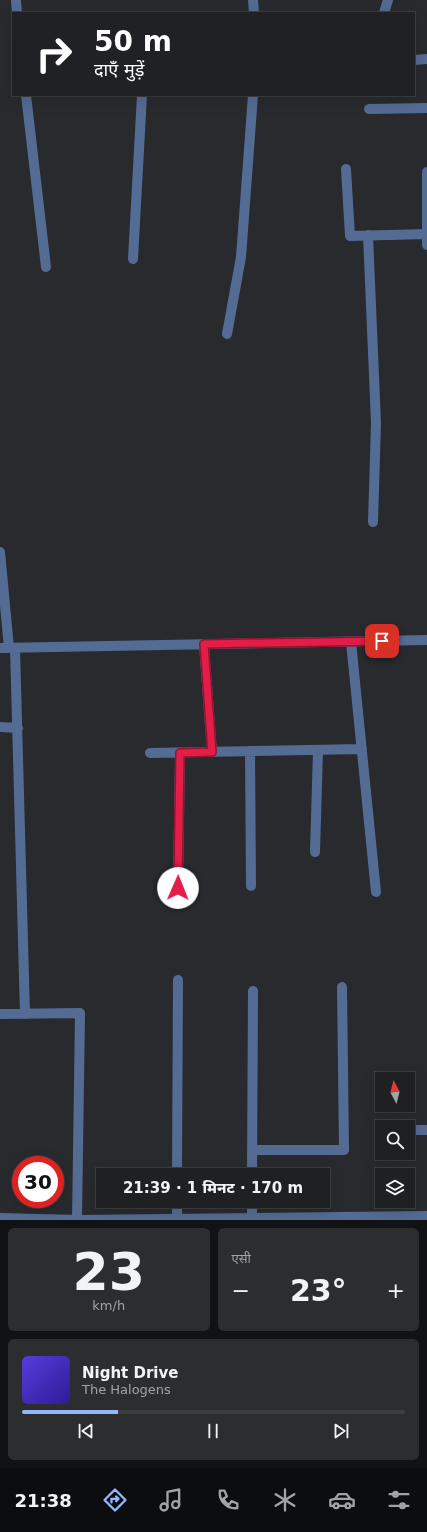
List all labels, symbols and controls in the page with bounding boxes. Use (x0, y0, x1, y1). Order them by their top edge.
text: 50 m (94, 25, 172, 58)
icon: right (28, 28, 80, 80)
text: दाएँ मुड़ें (94, 59, 144, 80)
pin (365, 624, 399, 658)
icon: arrive (371, 630, 393, 652)
position arrow (157, 867, 199, 909)
north arrow (375, 1072, 415, 1112)
map controls (375, 1072, 415, 1208)
button: search (375, 1120, 415, 1160)
speed limit sign: 30 (12, 1156, 64, 1208)
button: layers (375, 1168, 415, 1208)
text: 21:39 · 1 मिनट · 170 m (123, 1179, 303, 1197)
text: 23 (73, 1242, 145, 1302)
text: एसी (232, 1251, 251, 1266)
text: 23° (290, 1273, 347, 1308)
text: − (232, 1278, 250, 1303)
text: + (387, 1278, 405, 1303)
text: km/h (92, 1298, 125, 1313)
text: Night Drive (82, 1364, 178, 1382)
text: The Halogens (82, 1382, 171, 1397)
icon: previous (75, 1420, 97, 1442)
icon: pause (202, 1420, 224, 1442)
icon: next (330, 1420, 352, 1442)
icon: directions (101, 1486, 129, 1514)
icon: music (157, 1486, 185, 1514)
icon: phone (214, 1486, 242, 1514)
icon: climate (271, 1486, 299, 1514)
icon: car (328, 1486, 356, 1514)
icon: filters (385, 1486, 413, 1514)
text: 21:38 (14, 1490, 72, 1511)

